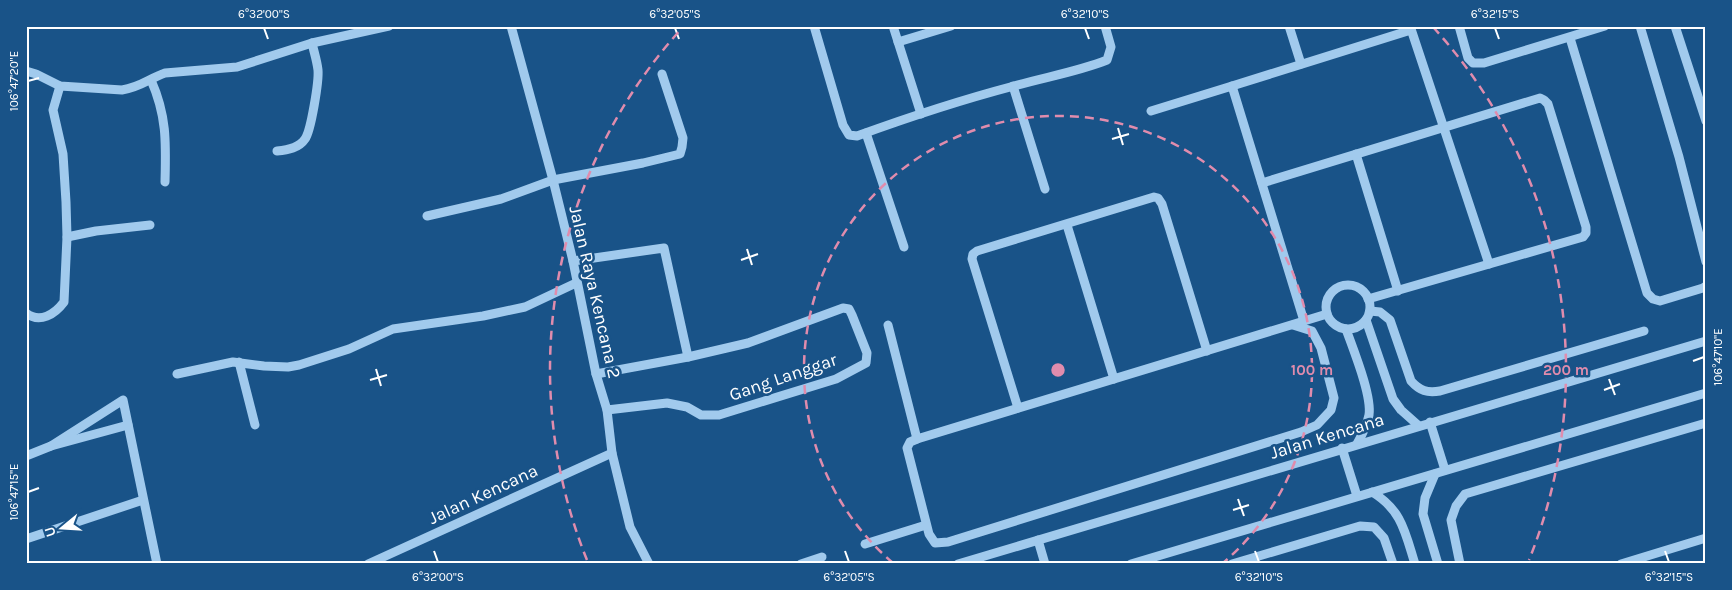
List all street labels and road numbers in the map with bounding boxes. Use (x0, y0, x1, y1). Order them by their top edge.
street label: Jalan Raya Kencana 2 (564, 204, 626, 380)
street label: Gang Langgar (726, 348, 840, 406)
street label: Jalan Kencana (1267, 408, 1387, 464)
street label: Jalan Kencana (425, 459, 541, 529)

